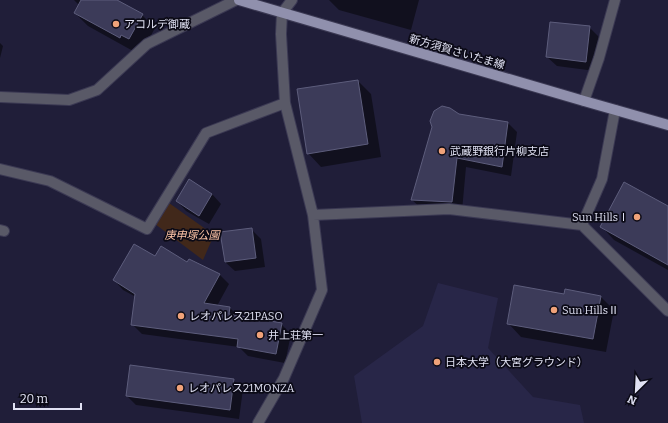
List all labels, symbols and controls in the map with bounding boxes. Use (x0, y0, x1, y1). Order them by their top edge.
place label: アコルデ御蔵 (124, 18, 190, 31)
marker: アコルデ御蔵 (111, 19, 121, 29)
street label: 新方須賀さいたま線 (408, 32, 506, 72)
place label: 武蔵野銀行片柳支店 (450, 145, 549, 158)
marker: 武蔵野銀行片柳支店 (437, 146, 447, 156)
place label: Sun HillsⅠ (572, 211, 629, 224)
marker: Sun HillsⅠ (632, 212, 642, 222)
park label: 庚申塚公園 (165, 229, 221, 242)
place label: Sun HillsⅡ (562, 304, 619, 317)
marker: Sun HillsⅡ (549, 305, 559, 315)
place label: レオパレス21PASO (189, 310, 283, 323)
marker: レオパレス21PASO (176, 311, 186, 321)
place label: 井上荘第一 (268, 329, 323, 342)
marker: 井上荘第一 (255, 330, 265, 340)
place label: 日本大学（大宮グラウンド） (445, 356, 588, 369)
marker: 日本大学（大宮グラウンド） (432, 357, 442, 367)
north arrow (616, 371, 656, 411)
place label: レオパレス21MONZA (188, 382, 295, 395)
marker: レオパレス21MONZA (175, 383, 185, 393)
scale bar (14, 385, 81, 411)
text: 20 m (20, 392, 49, 406)
text: N (625, 392, 639, 407)

